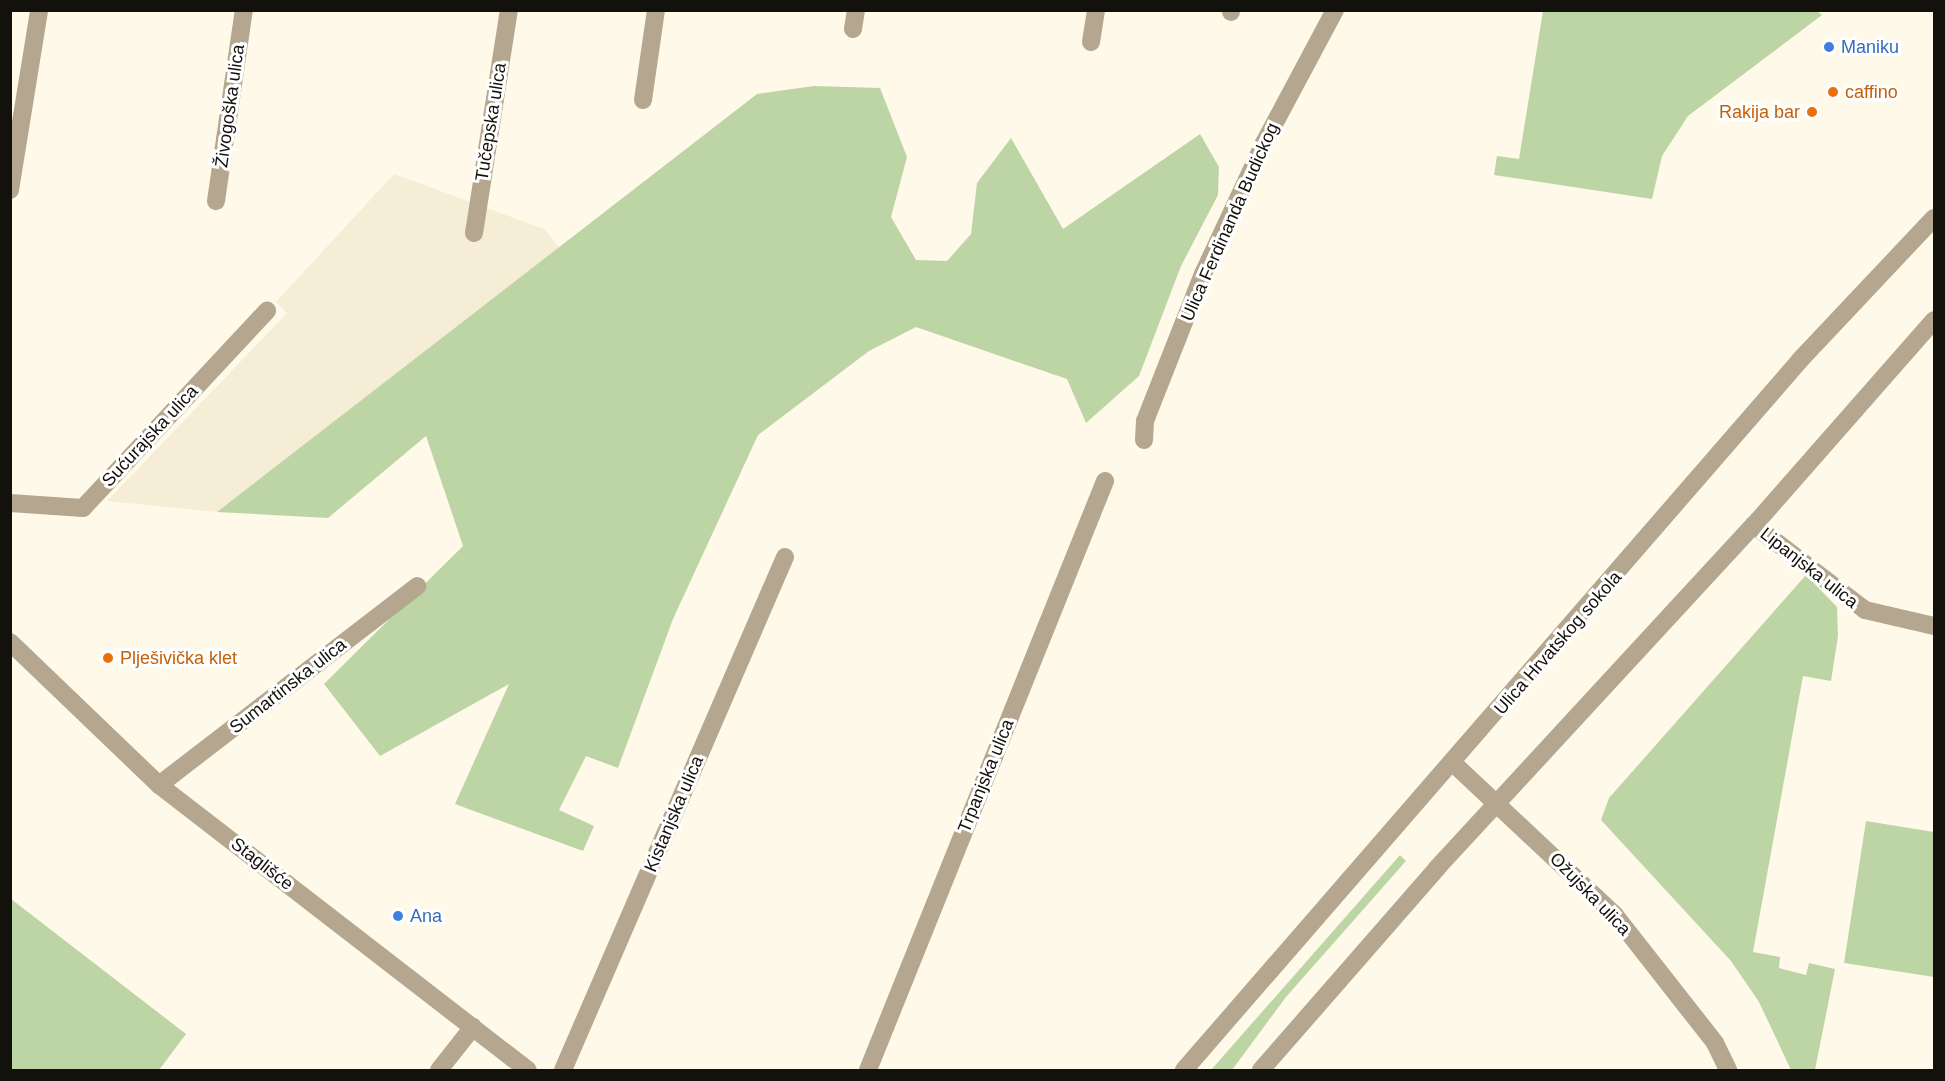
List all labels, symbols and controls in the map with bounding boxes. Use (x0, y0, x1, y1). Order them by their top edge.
place label: Maniku (1841, 36, 1899, 58)
marker: Maniku (1822, 40, 1836, 54)
street label: Živogoška ulica (211, 43, 249, 169)
street label: Tučepska ulica (471, 61, 511, 183)
place label: caffino (1845, 81, 1898, 103)
marker: caffino (1826, 85, 1840, 99)
place label: Rakija bar (1719, 101, 1800, 123)
marker: Rakija bar (1805, 105, 1819, 119)
street label: Ulica Ferdinanda Budickog (1176, 119, 1284, 325)
street label: Sućurajska ulica (97, 381, 203, 491)
street label: Lipanjska ulica (1756, 523, 1862, 613)
street label: Ulica Hrvatskog sokola (1490, 567, 1626, 719)
street label: Sumartinska ulica (225, 634, 351, 738)
place label: Plješivička klet (120, 647, 237, 669)
marker: Plješivička klet (101, 651, 115, 665)
street label: Trpanjska ulica (953, 716, 1019, 836)
street label: Kistanjska ulica (640, 753, 708, 875)
street label: Staglišće (227, 833, 297, 895)
street label: Ožujska ulica (1545, 848, 1635, 940)
place label: Ana (410, 905, 442, 927)
marker: Ana (391, 909, 405, 923)

